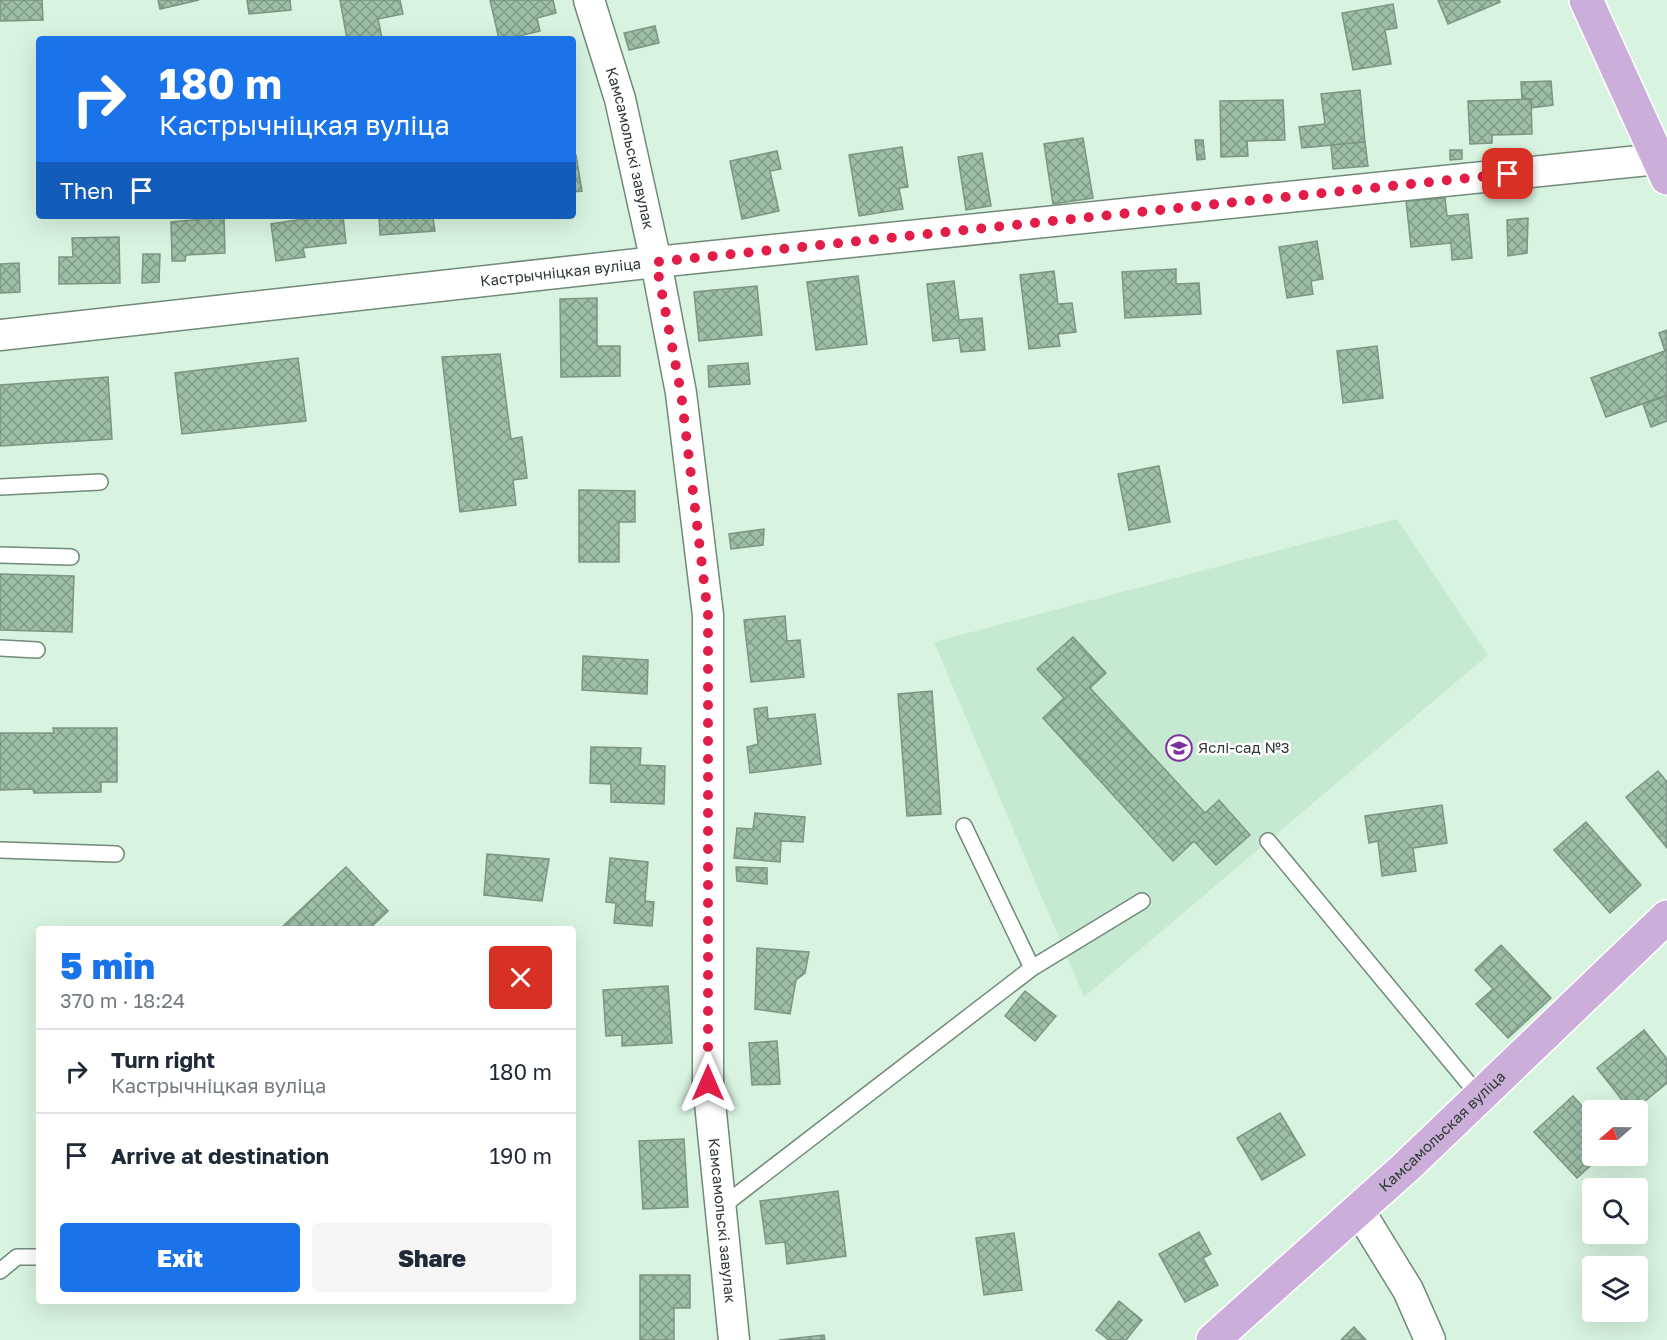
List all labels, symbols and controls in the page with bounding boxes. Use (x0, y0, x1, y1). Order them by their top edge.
text: 180 m (159, 58, 282, 108)
icon: right (60, 60, 138, 138)
street label: Камсамольскі завулак (603, 65, 659, 231)
text: Кастрычніцкая вуліца (159, 109, 450, 141)
pin (1482, 148, 1533, 199)
icon: arrive (1491, 157, 1524, 190)
icon: arrive (125, 174, 158, 207)
text: Then (60, 177, 113, 204)
street label: Кастрычніцкая вуліца (479, 254, 642, 290)
school or university icon: Яслі-сад №3 (1164, 733, 1194, 763)
place label: Яслі-сад №3 (1198, 738, 1290, 756)
text: 5 min (60, 944, 155, 987)
button: close (489, 946, 552, 1009)
text: 370 m · 18:24 (60, 988, 185, 1012)
text: Turn right (111, 1046, 215, 1073)
position arrow (676, 1051, 740, 1115)
icon: right (60, 1055, 93, 1088)
text: 180 m (489, 1058, 552, 1085)
street label: Камсамольская вуліца (1375, 1067, 1509, 1195)
text: Кастрычніцкая вуліца (111, 1073, 326, 1097)
north arrow (1582, 1100, 1648, 1166)
map controls (1582, 1100, 1648, 1322)
street label: Камсамольскі завулак (706, 1137, 740, 1304)
icon: arrive (60, 1139, 93, 1172)
text: Arrive at destination (111, 1142, 329, 1169)
text: 190 m (489, 1142, 552, 1169)
button: search (1582, 1178, 1648, 1244)
button: Exit (60, 1223, 300, 1292)
button: Share (312, 1223, 552, 1292)
button: layers (1582, 1256, 1648, 1322)

